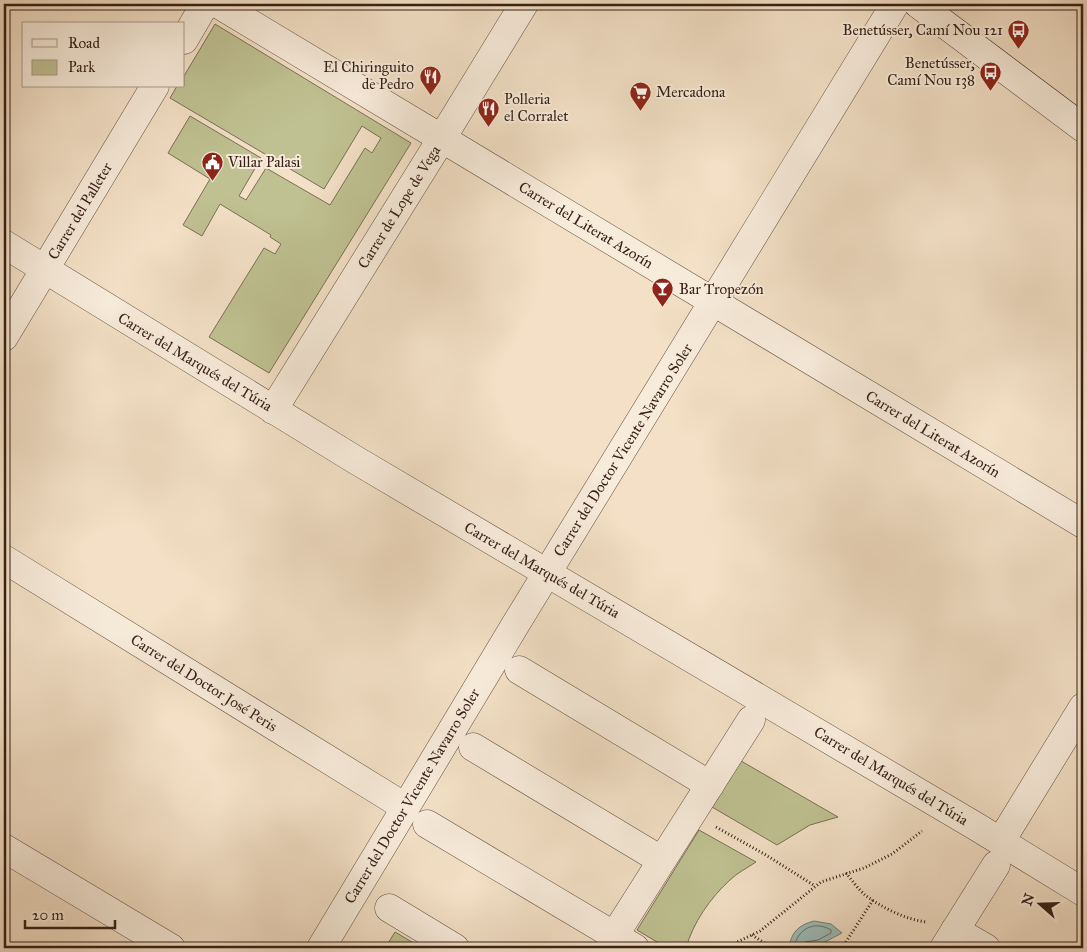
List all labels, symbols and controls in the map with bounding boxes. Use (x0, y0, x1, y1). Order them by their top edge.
bus stop icon: Benetússer, Camí Nou 121 (1007, 18, 1031, 49)
place label: Benetússer, Camí Nou 121 (842, 21, 1003, 39)
legend (22, 22, 185, 88)
text: Road (68, 34, 100, 52)
place label: Benetússer, Camí Nou 138 (887, 54, 975, 89)
text: Park (68, 58, 95, 76)
place label: El Chiringuito de Pedro (323, 58, 414, 93)
bus stop icon: Benetússer, Camí Nou 138 (979, 60, 1003, 91)
restaurant icon: El Chiringuito de Pedro (418, 64, 442, 95)
supermarket icon: Mercadona (628, 80, 652, 111)
place label: Mercadona (656, 83, 726, 101)
place label: Polleria el Corralet (504, 90, 569, 125)
restaurant icon: Polleria el Corralet (476, 96, 500, 127)
street label: Carrer de Lope de Vega (354, 142, 444, 272)
public building icon: Villar Palasi (200, 150, 224, 181)
place label: Villar Palasi (227, 153, 301, 171)
street label: Carrer del Palleter (44, 159, 116, 263)
street label: Carrer del Literat Azorín (516, 178, 656, 272)
bar icon: Bar Tropezón (651, 277, 675, 308)
place label: Bar Tropezón (679, 280, 764, 298)
street label: Carrer del Marqués del Túria (114, 309, 276, 416)
street label: Carrer del Doctor Vicente Navarro Soler (550, 340, 696, 560)
street label: Carrer del Literat Azorín (863, 387, 1003, 481)
street label: Carrer del Marqués del Túria (461, 518, 624, 623)
street label: Carrer del Doctor José Peris (127, 630, 281, 736)
street label: Carrer del Doctor Vicente Navarro Soler (341, 685, 484, 907)
street label: Carrer del Marqués del Túria (810, 723, 972, 830)
north arrow (1014, 880, 1064, 930)
text: N (1018, 891, 1038, 908)
scale bar (25, 897, 115, 929)
text: 20 m (32, 906, 64, 924)

